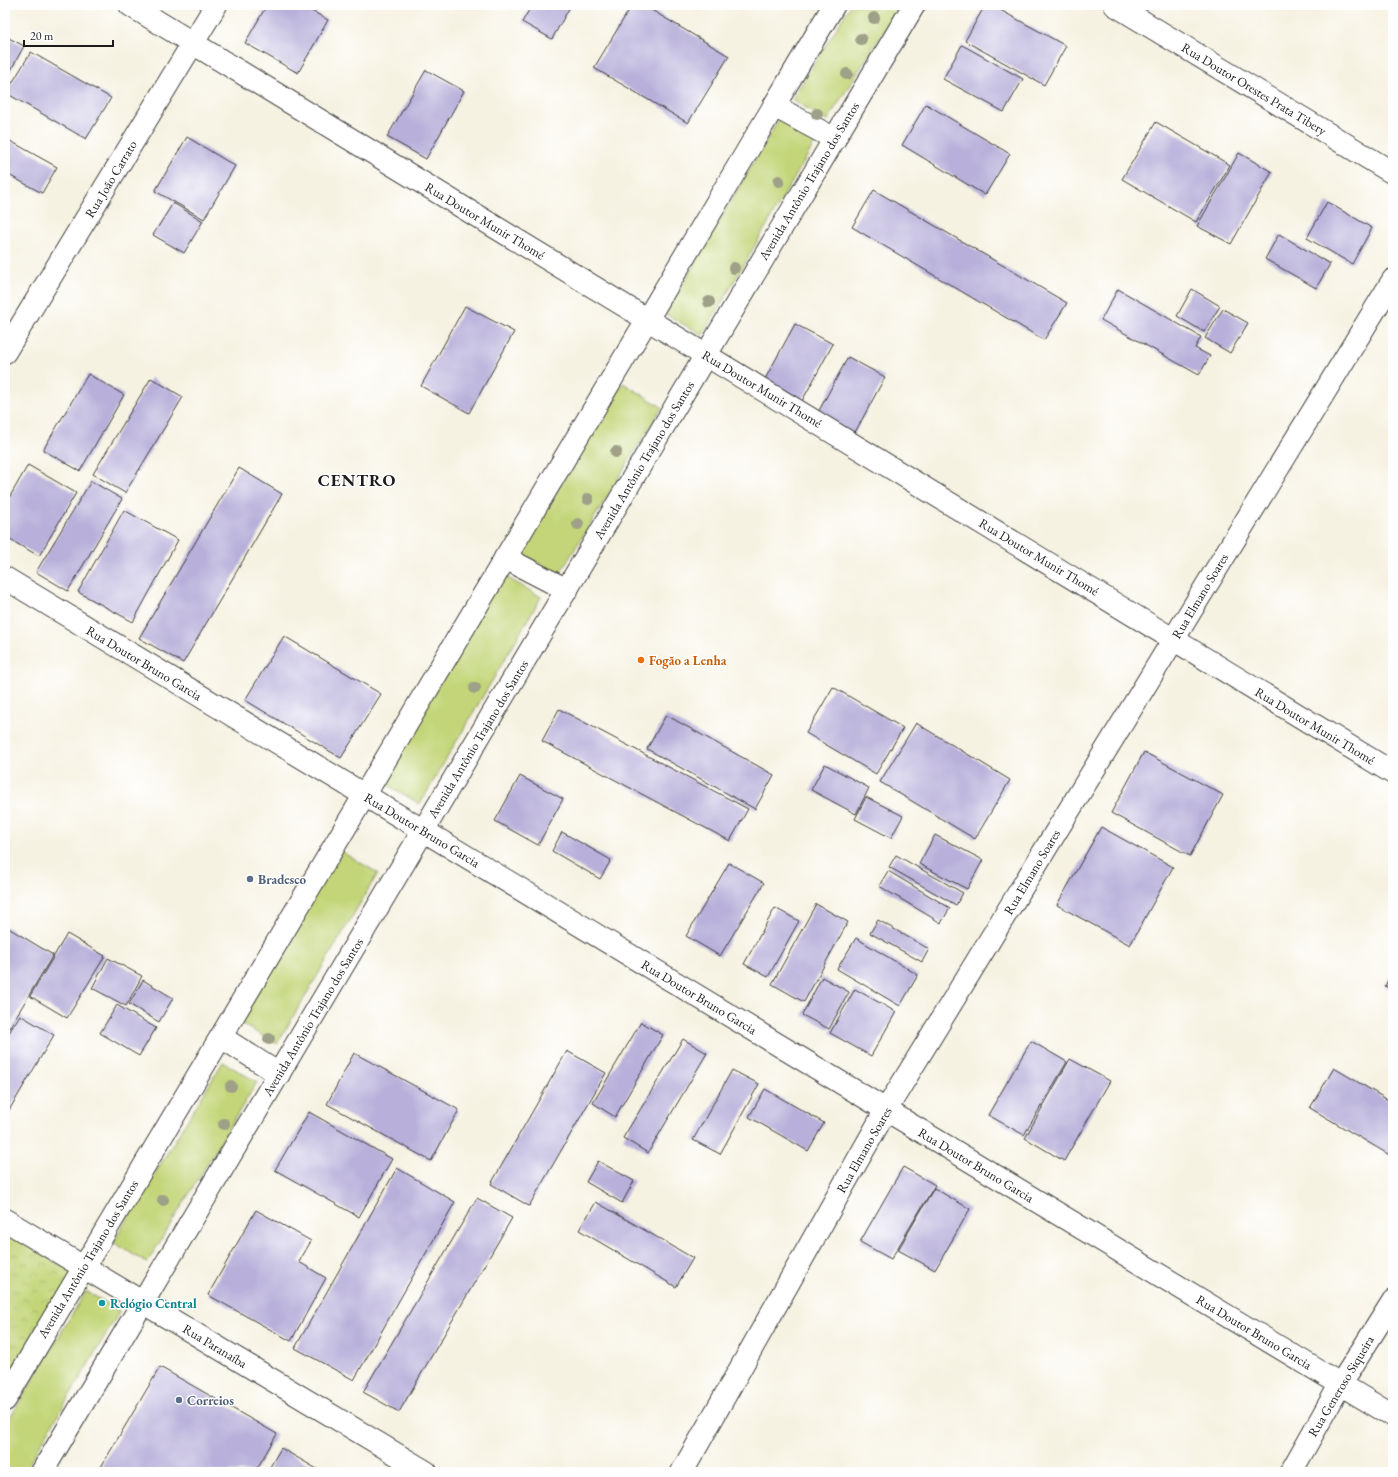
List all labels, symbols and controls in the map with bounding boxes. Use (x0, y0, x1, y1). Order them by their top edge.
scale bar (24, 22, 113, 48)
text: 20 m (30, 28, 54, 44)
street label: Rua Doutor Orestes Prata Tibery (1178, 39, 1330, 139)
street label: Avenida Antônio Trajano dos Santos (754, 99, 863, 264)
street label: Rua João Carrato (81, 137, 141, 221)
street label: Rua Doutor Munir Thomé (422, 178, 548, 264)
street label: Rua Doutor Munir Thomé (699, 346, 825, 432)
street label: Avenida Antônio Trajano dos Santos (589, 378, 698, 543)
district label: CENTRO (318, 469, 396, 491)
street label: Rua Doutor Munir Thomé (976, 514, 1102, 600)
street label: Rua Elmano Soares (1168, 550, 1232, 642)
street label: Rua Doutor Bruno Garcia (83, 622, 206, 705)
place label: Fogão a Lenha (649, 652, 727, 669)
marker: Fogão a Lenha (636, 655, 646, 665)
street label: Avenida Antônio Trajano dos Santos (423, 657, 532, 822)
street label: Rua Doutor Munir Thomé (1252, 683, 1378, 769)
street label: Rua Doutor Bruno Garcia (361, 789, 484, 872)
street label: Rua Elmano Soares (1000, 826, 1064, 918)
place label: Bradesco (258, 871, 307, 888)
marker: Bradesco (245, 874, 255, 884)
street label: Avenida Antônio Trajano dos Santos (258, 935, 367, 1100)
street label: Rua Doutor Bruno Garcia (638, 956, 761, 1039)
street label: Rua Elmano Soares (832, 1104, 896, 1196)
street label: Rua Doutor Bruno Garcia (915, 1124, 1038, 1207)
street label: Avenida Antônio Trajano dos Santos (33, 1177, 142, 1342)
street label: Rua Doutor Bruno Garcia (1193, 1291, 1316, 1374)
place label: Relógio Central (110, 1295, 197, 1312)
marker: Relógio Central (97, 1298, 107, 1308)
street label: Rua Paranaíba (180, 1320, 251, 1372)
street label: Rua Generoso Siqueira (1304, 1332, 1378, 1440)
place label: Correios (187, 1392, 234, 1409)
marker: Correios (174, 1395, 184, 1405)

